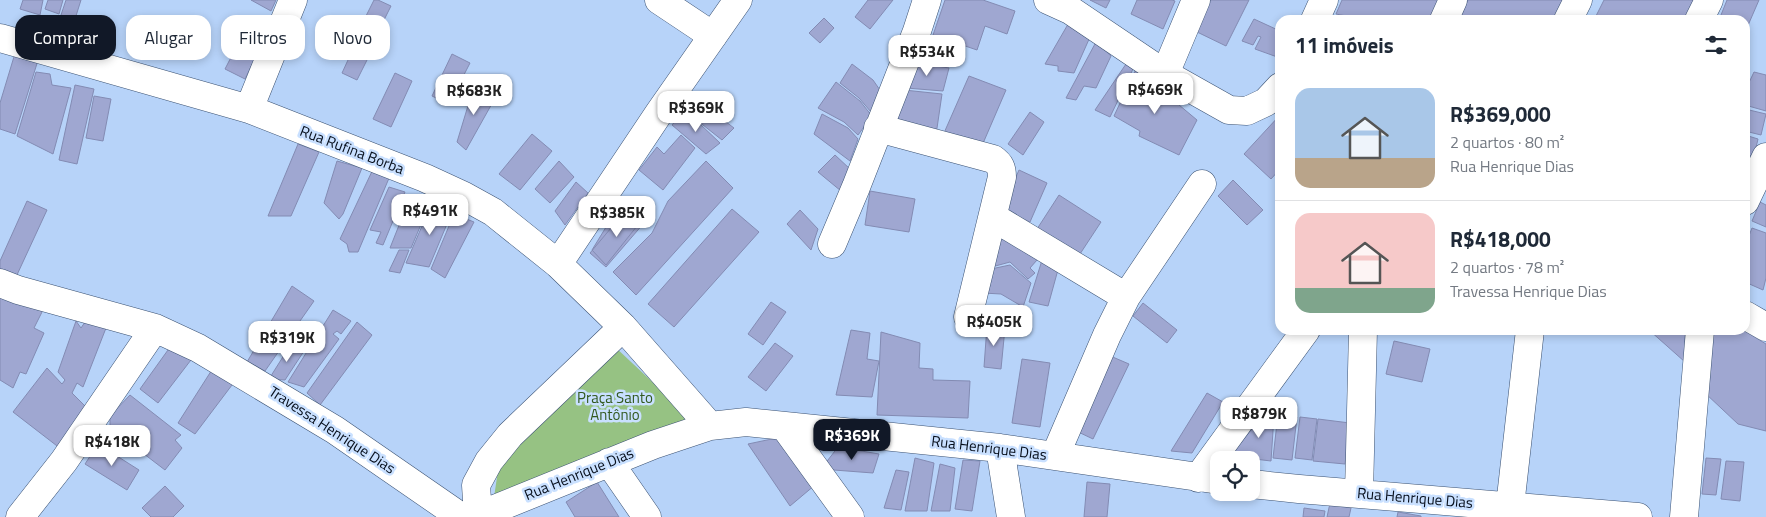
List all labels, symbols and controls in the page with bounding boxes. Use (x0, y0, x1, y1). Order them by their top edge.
chip: Comprar (15, 15, 116, 60)
chip: Alugar (126, 15, 211, 60)
chip: Filtros (221, 15, 305, 60)
chip: Novo (315, 15, 390, 60)
text: 11 imóveis (1295, 29, 1394, 61)
icon: filters (1702, 31, 1730, 59)
pin: R$534K (886, 34, 968, 77)
text: R$534K (899, 39, 955, 63)
pin: R$469K (1114, 72, 1196, 115)
pin: R$683K (433, 74, 515, 116)
text: R$469K (1127, 77, 1183, 101)
text: R$683K (446, 78, 502, 102)
pin: R$369K (655, 90, 737, 133)
text: R$369K (668, 95, 724, 119)
text: R$369,000 (1450, 98, 1551, 130)
icon: home (1335, 108, 1395, 168)
street label: Rua Rufina Borba (297, 119, 408, 180)
text: 2 quartos · 80 m² (1450, 130, 1564, 154)
text: Rua Henrique Dias (1450, 154, 1574, 178)
pin: R$491K (389, 194, 471, 236)
pin: R$385K (576, 196, 658, 238)
text: R$491K (402, 198, 458, 222)
text: R$385K (589, 200, 645, 224)
text: R$418,000 (1450, 223, 1551, 255)
icon: home (1335, 233, 1395, 293)
text: 2 quartos · 78 m² (1450, 255, 1564, 279)
text: Travessa Henrique Dias (1450, 279, 1607, 303)
pin: R$405K (953, 304, 1035, 347)
text: R$405K (966, 309, 1022, 333)
pin: R$319K (246, 320, 328, 363)
text: R$319K (259, 325, 315, 349)
street label: Travessa Henrique Dias (264, 380, 400, 479)
park label: Praça Santo Antônio (577, 386, 653, 426)
pin: R$879K (1218, 396, 1300, 439)
text: R$879K (1231, 401, 1287, 425)
pin: R$369K (811, 418, 893, 461)
text: R$369K (824, 423, 880, 447)
pin: R$418K (71, 424, 153, 467)
text: R$418K (84, 429, 140, 453)
street label: Rua Henrique Dias (930, 429, 1048, 466)
street label: Rua Henrique Dias (521, 441, 637, 506)
map controls (1210, 451, 1260, 501)
button: locate (1210, 451, 1260, 501)
street label: Rua Henrique Dias (1356, 481, 1474, 514)

